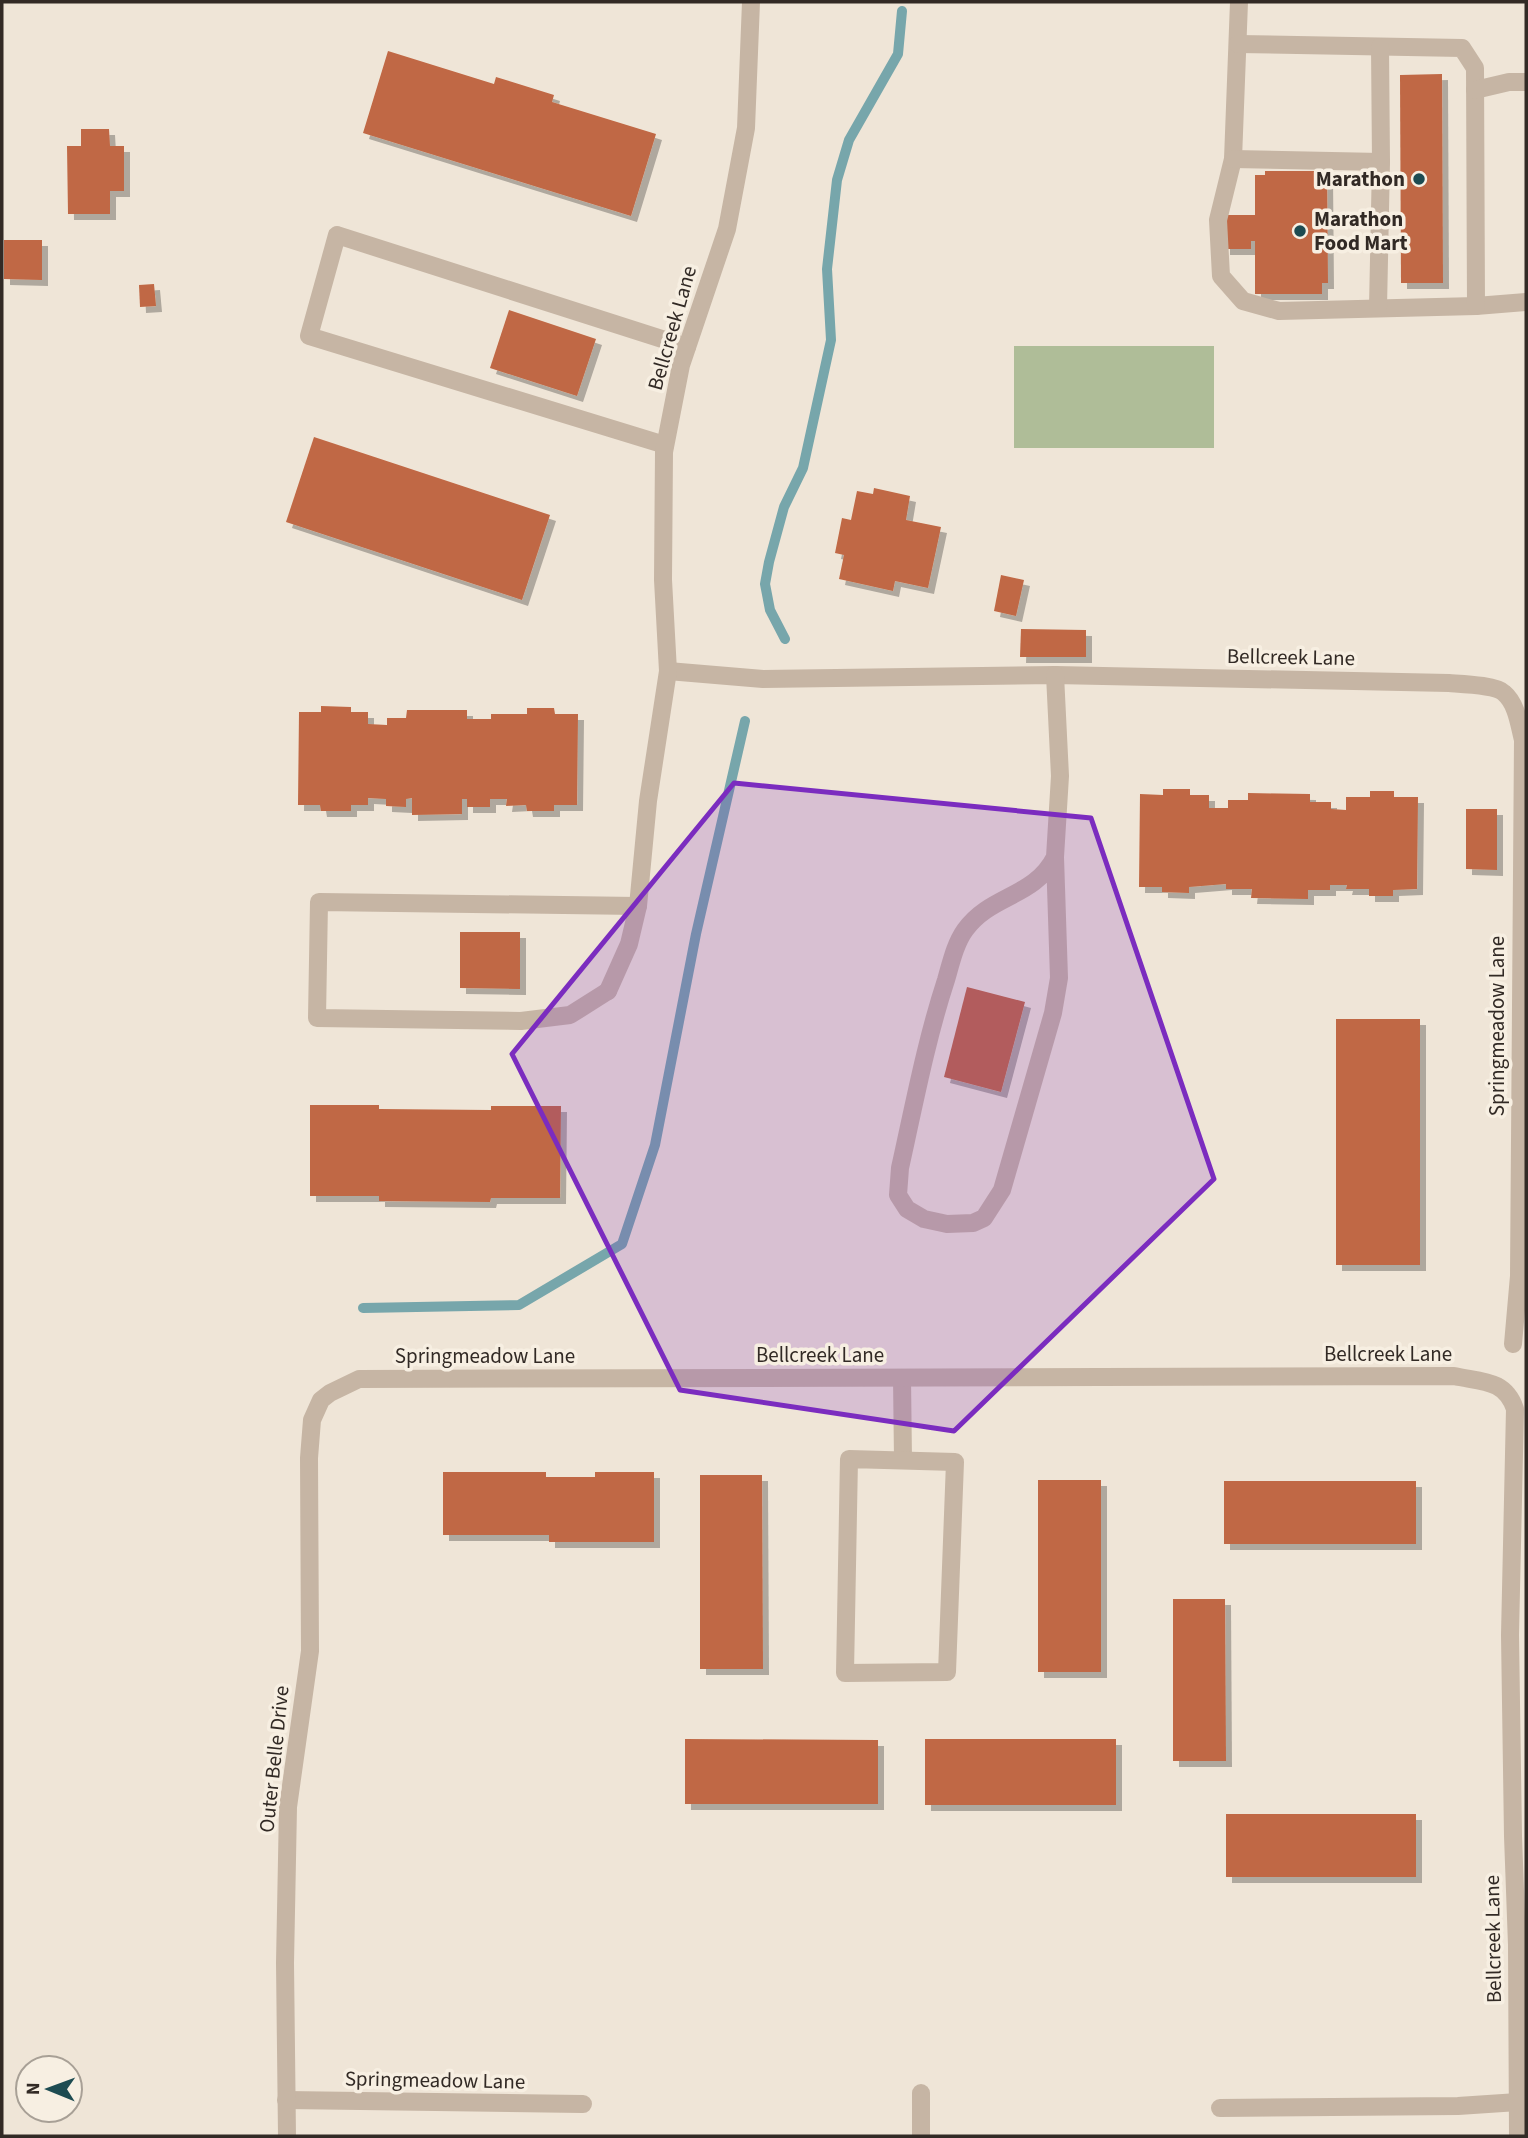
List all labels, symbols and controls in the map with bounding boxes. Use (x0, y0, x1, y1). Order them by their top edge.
place label: Marathon (1316, 164, 1405, 194)
marker: Marathon (1411, 171, 1427, 187)
place label: Marathon Food Mart (1314, 204, 1408, 258)
marker: Marathon Food Mart (1292, 223, 1308, 239)
street label: Bellcreek Lane (640, 262, 704, 394)
street label: Bellcreek Lane (1227, 641, 1355, 673)
street label: Springmeadow Lane (1482, 936, 1512, 1116)
street label: Bellcreek Lane (1324, 1339, 1452, 1369)
street label: Bellcreek Lane (756, 1340, 884, 1370)
street label: Springmeadow Lane (395, 1341, 575, 1371)
street label: Outer Belle Drive (251, 1684, 297, 1834)
street label: Bellcreek Lane (1477, 1875, 1509, 2003)
north arrow (14, 2054, 84, 2124)
street label: Springmeadow Lane (345, 2063, 525, 2097)
text: N (20, 2082, 47, 2095)

